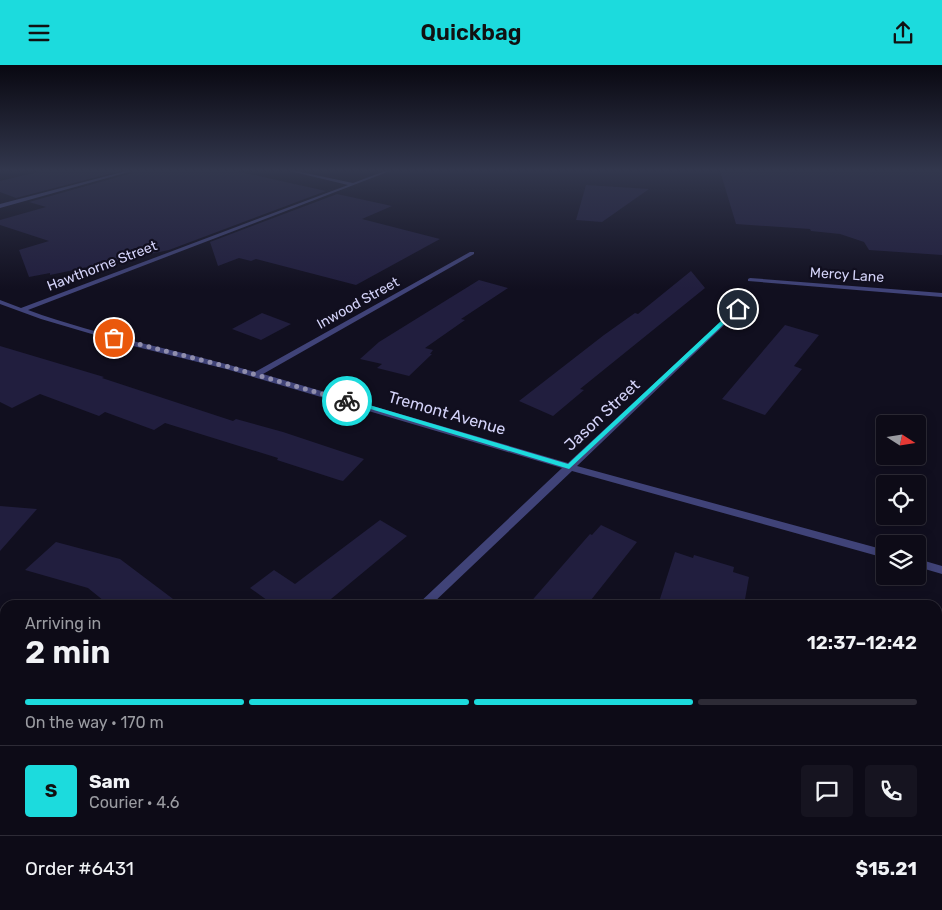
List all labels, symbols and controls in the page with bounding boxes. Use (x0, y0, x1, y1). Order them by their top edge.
icon: menu (25, 19, 53, 47)
text: Quickbag (421, 19, 521, 46)
icon: share (889, 19, 917, 47)
street label: Hawthorne Street (45, 237, 160, 295)
street label: Mercy Lane (809, 264, 885, 286)
street label: Inwood Street (314, 273, 403, 333)
pin (717, 288, 759, 330)
icon: home (724, 295, 752, 323)
pin (93, 317, 135, 359)
icon: bag (100, 324, 128, 352)
street label: Jason Street (560, 375, 644, 455)
courier (322, 376, 372, 426)
icon: bike (333, 387, 361, 415)
street label: Tremont Avenue (386, 387, 508, 439)
north arrow (876, 415, 926, 465)
map controls (876, 415, 926, 585)
button: locate (876, 475, 926, 525)
button: layers (876, 535, 926, 585)
text: Arriving in (25, 614, 101, 633)
text: 12:37–12:42 (807, 631, 917, 654)
text: 2 min (25, 633, 110, 671)
text: On the way · 170 m (25, 713, 164, 732)
button: chat (801, 765, 853, 817)
button: phone (865, 765, 917, 817)
text: Sam (89, 770, 130, 793)
text: S (45, 779, 57, 802)
text: Courier · 4.6 (89, 793, 179, 812)
text: Order #6431 (25, 857, 134, 880)
text: $15.21 (855, 857, 917, 880)

